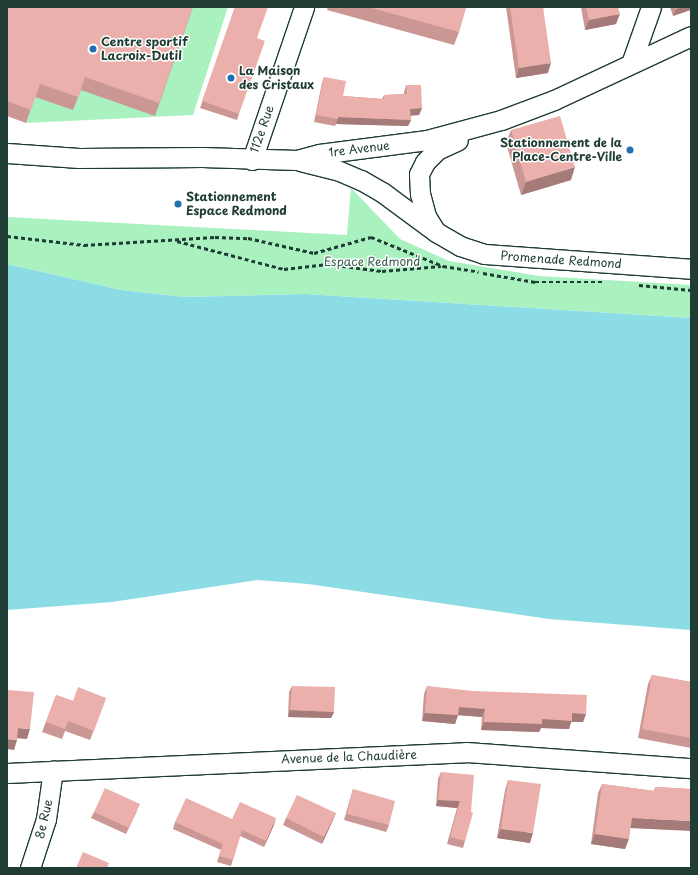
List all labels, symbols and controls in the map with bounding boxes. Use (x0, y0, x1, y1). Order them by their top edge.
place label: Centre sportif Lacroix-Dutil (101, 35, 188, 63)
marker: Centre sportif Lacroix-Dutil (88, 44, 98, 54)
place label: La Maison des Cristaux (239, 64, 315, 92)
marker: La Maison des Cristaux (226, 73, 236, 83)
street label: 112e Rue (247, 103, 277, 155)
place label: Stationnement de la Place-Centre-Ville (498, 136, 622, 164)
street label: 1re Avenue (327, 138, 391, 160)
marker: Stationnement de la Place-Centre-Ville (625, 145, 635, 155)
place label: Stationnement Espace Redmond (186, 190, 287, 218)
marker: Stationnement Espace Redmond (173, 199, 183, 209)
street label: Promenade Redmond (500, 249, 622, 271)
park label: Espace Redmond (323, 255, 421, 269)
street label: Avenue de la Chaudière (281, 747, 417, 767)
street label: 8e Rue (32, 798, 56, 840)

